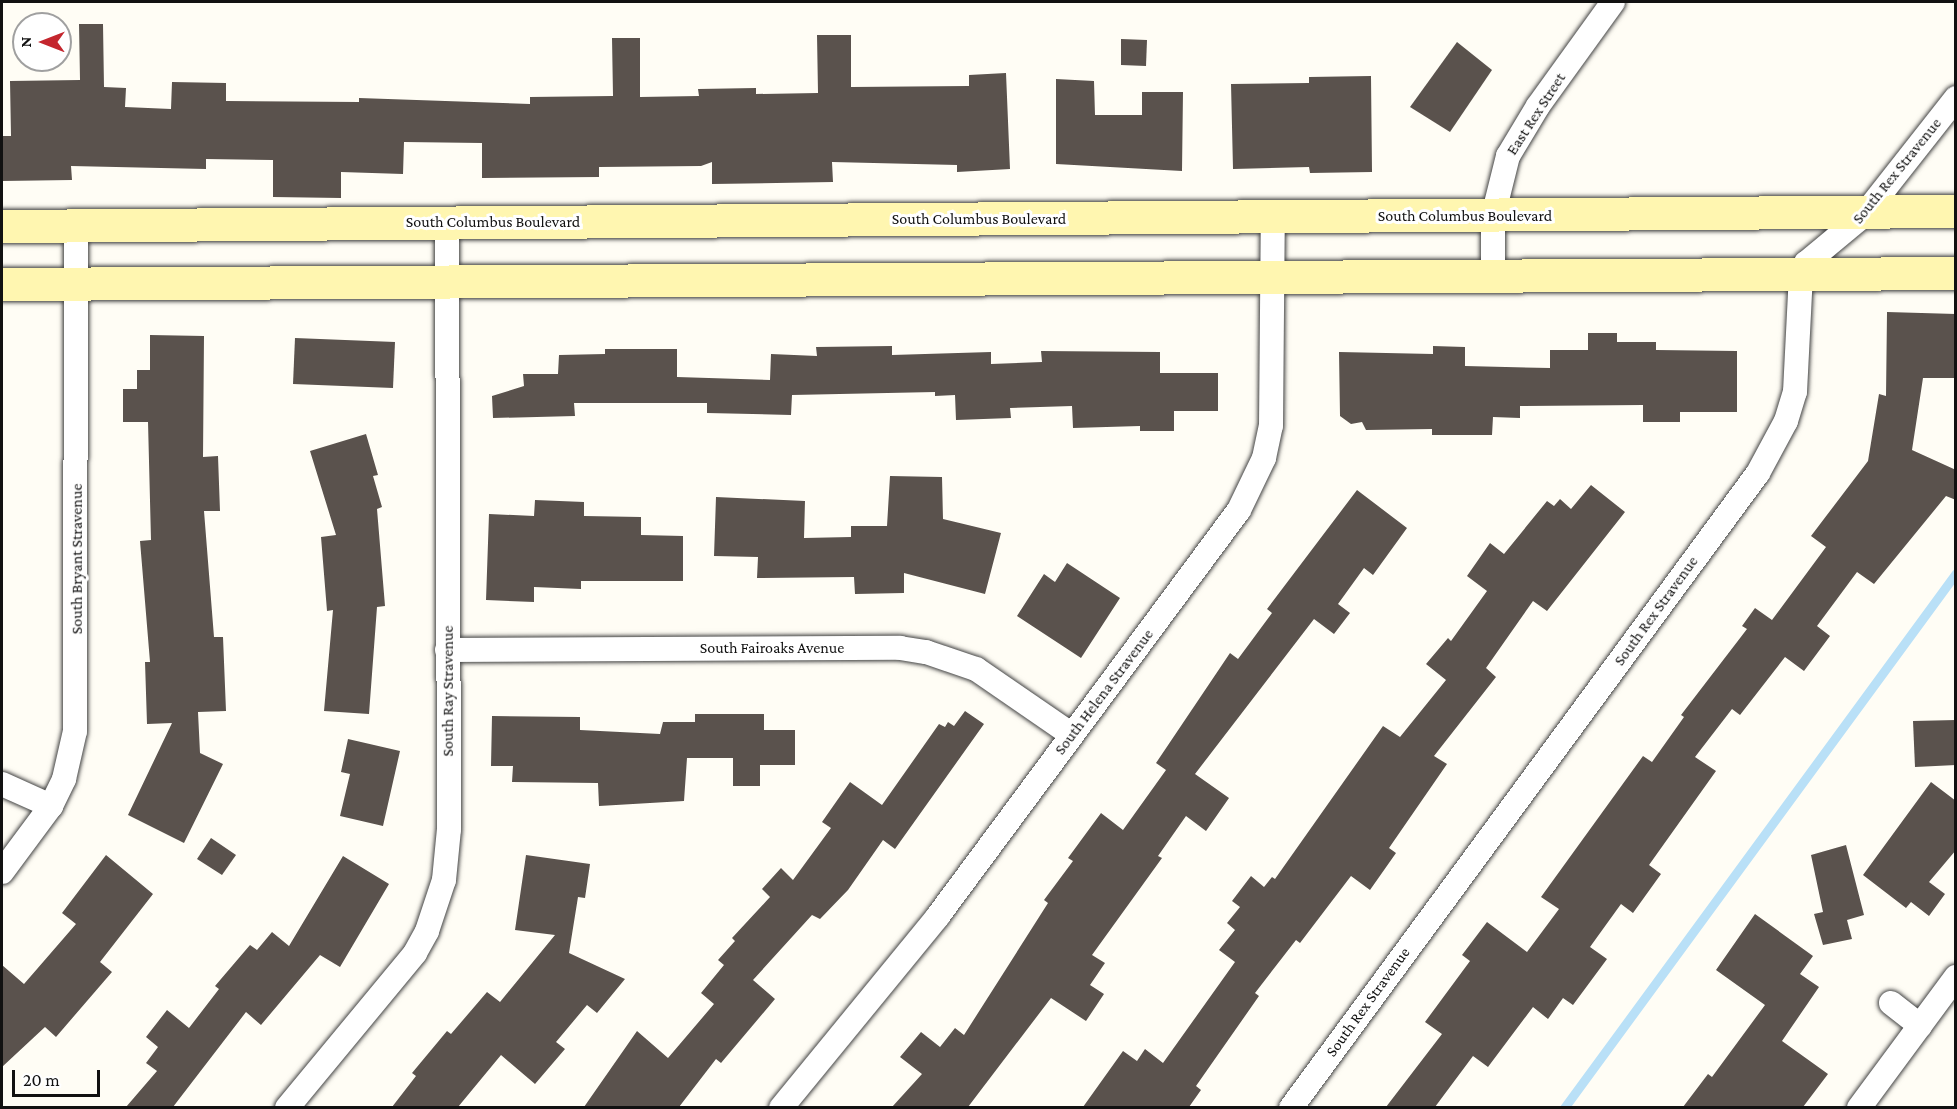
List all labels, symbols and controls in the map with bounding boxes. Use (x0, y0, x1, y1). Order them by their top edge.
north arrow (12, 12, 72, 72)
text: N (17, 37, 34, 47)
street label: East Rex Street (1502, 69, 1570, 159)
street label: South Rex Stravenue (1848, 114, 1946, 228)
street label: South Columbus Boulevard (1378, 206, 1552, 226)
street label: South Columbus Boulevard (892, 209, 1066, 229)
street label: South Columbus Boulevard (406, 212, 580, 232)
street label: South Bryant Stravenue (67, 484, 87, 634)
street label: South Rex Stravenue (1610, 552, 1702, 670)
street label: South Ray Stravenue (438, 625, 458, 757)
street label: South Helena Stravenue (1050, 625, 1158, 759)
street label: South Fairoaks Avenue (700, 638, 844, 658)
street label: South Rex Stravenue (1322, 943, 1414, 1061)
scale bar (15, 1058, 104, 1096)
text: 20 m (23, 1070, 60, 1090)

